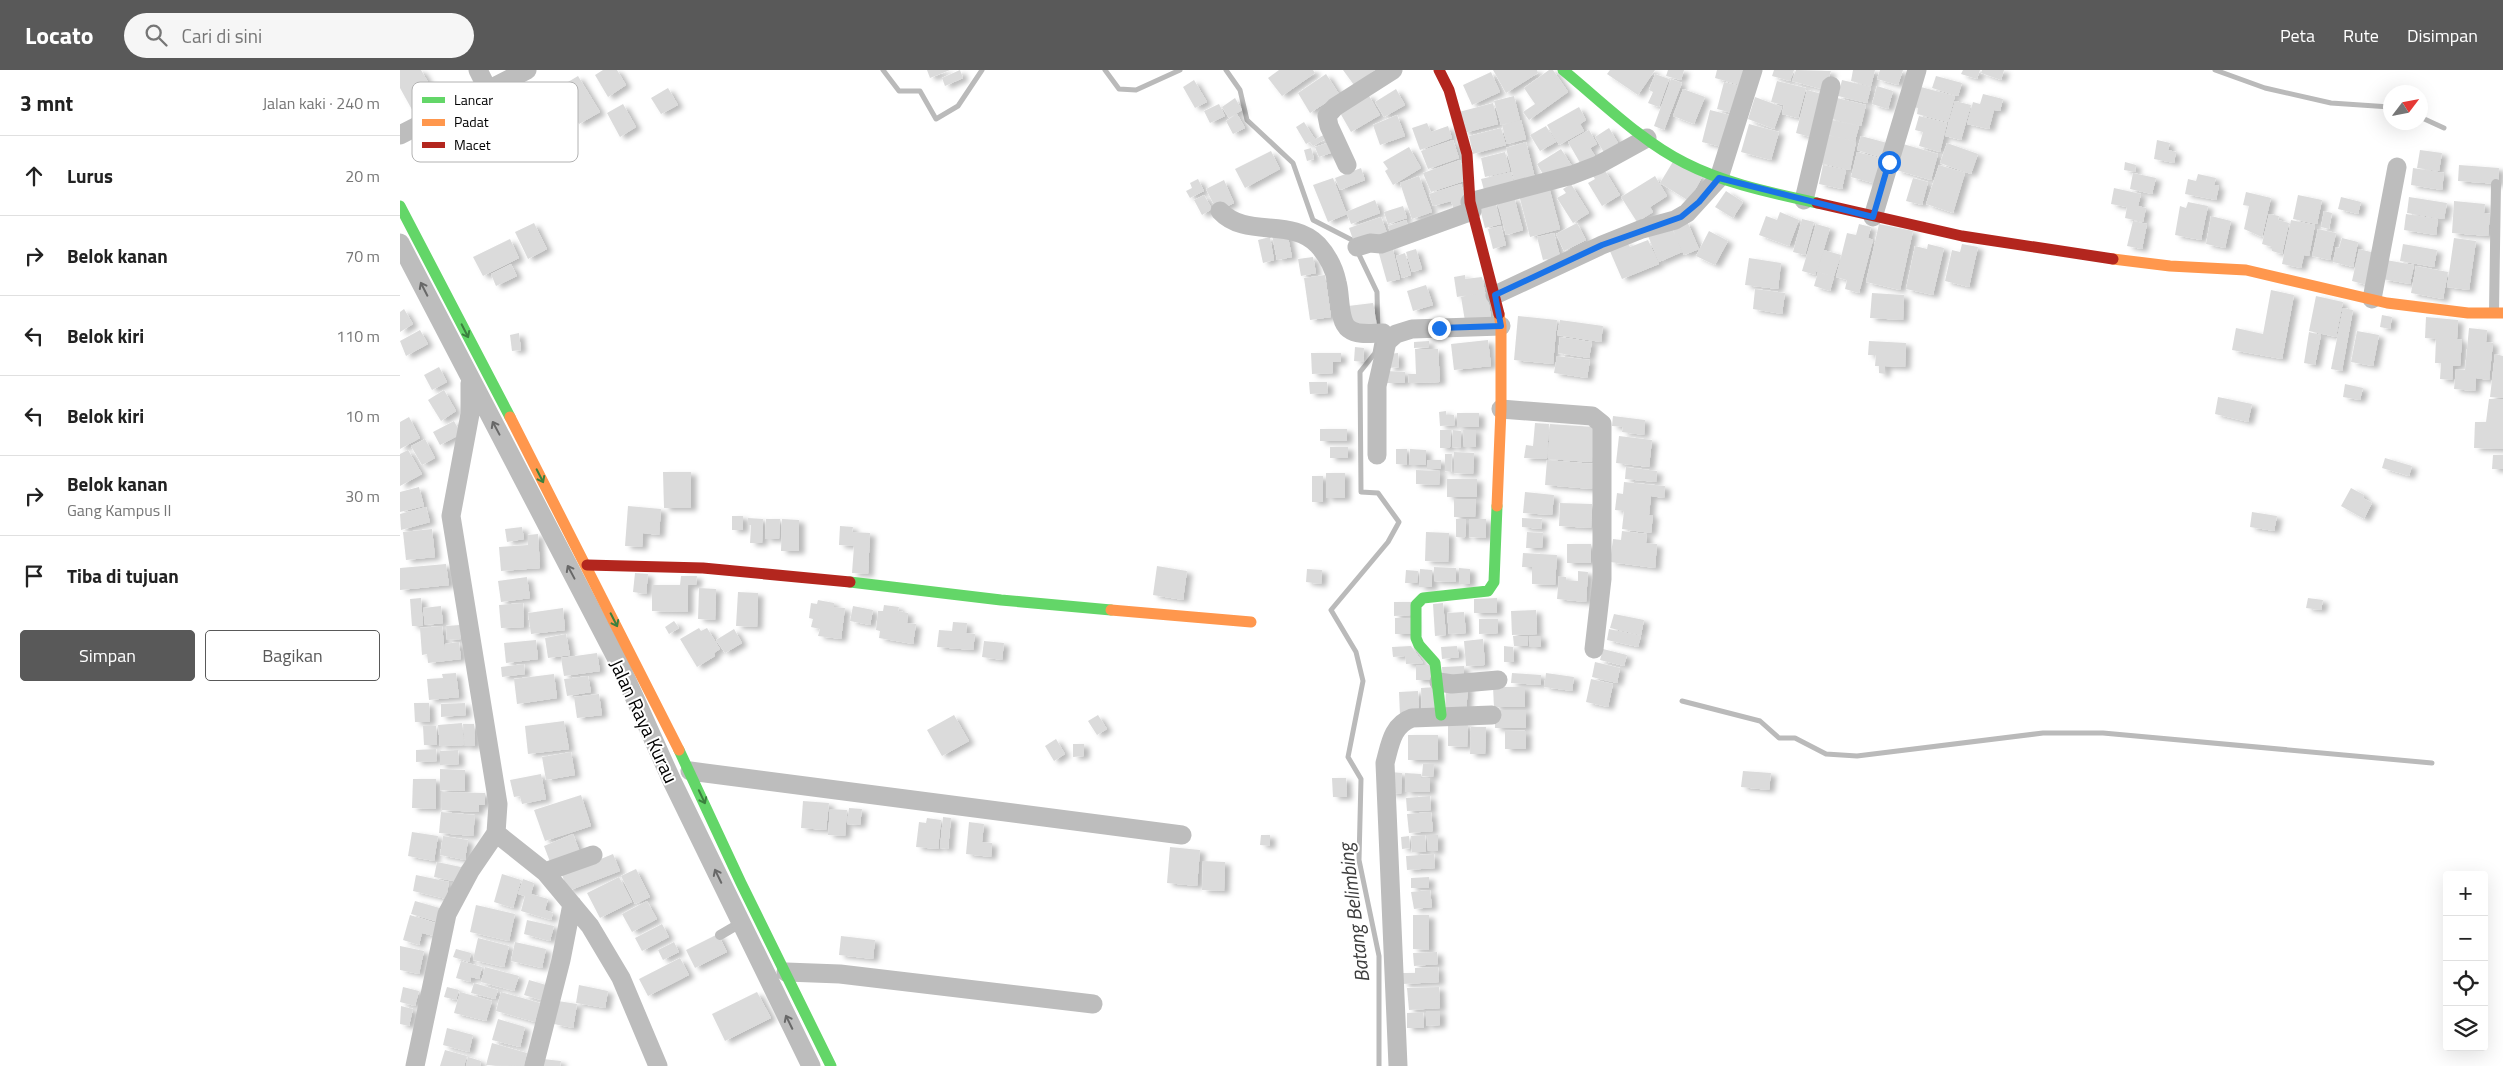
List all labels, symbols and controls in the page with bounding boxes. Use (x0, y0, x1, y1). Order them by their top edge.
search box (124, 13, 474, 58)
text: Locato (25, 17, 94, 53)
icon: search (142, 21, 170, 49)
text: Cari di sini (182, 21, 262, 50)
text: Peta (2280, 22, 2315, 49)
text: Rute (2343, 22, 2379, 49)
text: Disimpan (2407, 22, 2478, 49)
legend (412, 82, 578, 162)
north arrow (2383, 85, 2428, 130)
text: 3 mnt (20, 87, 73, 119)
text: Lancar (454, 89, 493, 110)
text: Jalan kaki · 240 m (262, 91, 380, 115)
text: Padat (454, 111, 489, 132)
text: Macet (454, 134, 491, 155)
route start (1878, 151, 1901, 174)
text: Lurus (67, 161, 113, 190)
icon: ahead (20, 162, 48, 190)
text: 20 m (345, 164, 380, 188)
text: Belok kanan (67, 241, 168, 270)
icon: right (20, 242, 48, 270)
text: 70 m (345, 244, 380, 268)
one-way arrow (419, 282, 428, 297)
route end (1428, 317, 1451, 340)
text: Belok kiri (67, 321, 144, 350)
icon: left (20, 322, 48, 350)
text: 110 m (336, 324, 380, 348)
one-way arrow (460, 324, 470, 339)
text: Belok kiri (67, 401, 144, 430)
icon: left (20, 402, 48, 430)
text: 10 m (345, 404, 380, 428)
one-way arrow (491, 421, 501, 436)
one-way arrow (535, 468, 545, 483)
text: Belok kanan (67, 469, 168, 498)
icon: right (20, 482, 48, 510)
text: 30 m (345, 484, 380, 508)
text: Gang Kampus II (67, 498, 171, 522)
text: Tiba di tujuan (67, 561, 179, 590)
icon: arrive (20, 562, 48, 590)
one-way arrow (566, 565, 576, 580)
one-way arrow (610, 612, 619, 627)
button: Simpan (20, 630, 195, 681)
button: Bagikan (205, 630, 380, 681)
street label: Jalan Raya Kurau (603, 654, 686, 788)
one-way arrow (697, 789, 707, 804)
water label: Batang Belimbing (1329, 839, 1377, 984)
one-way arrow (713, 869, 722, 884)
map controls (2443, 871, 2488, 1051)
button: + (2443, 871, 2488, 916)
button: − (2443, 916, 2488, 961)
button: locate (2443, 961, 2488, 1006)
button: layers (2443, 1006, 2488, 1051)
one-way arrow (784, 1015, 793, 1030)

